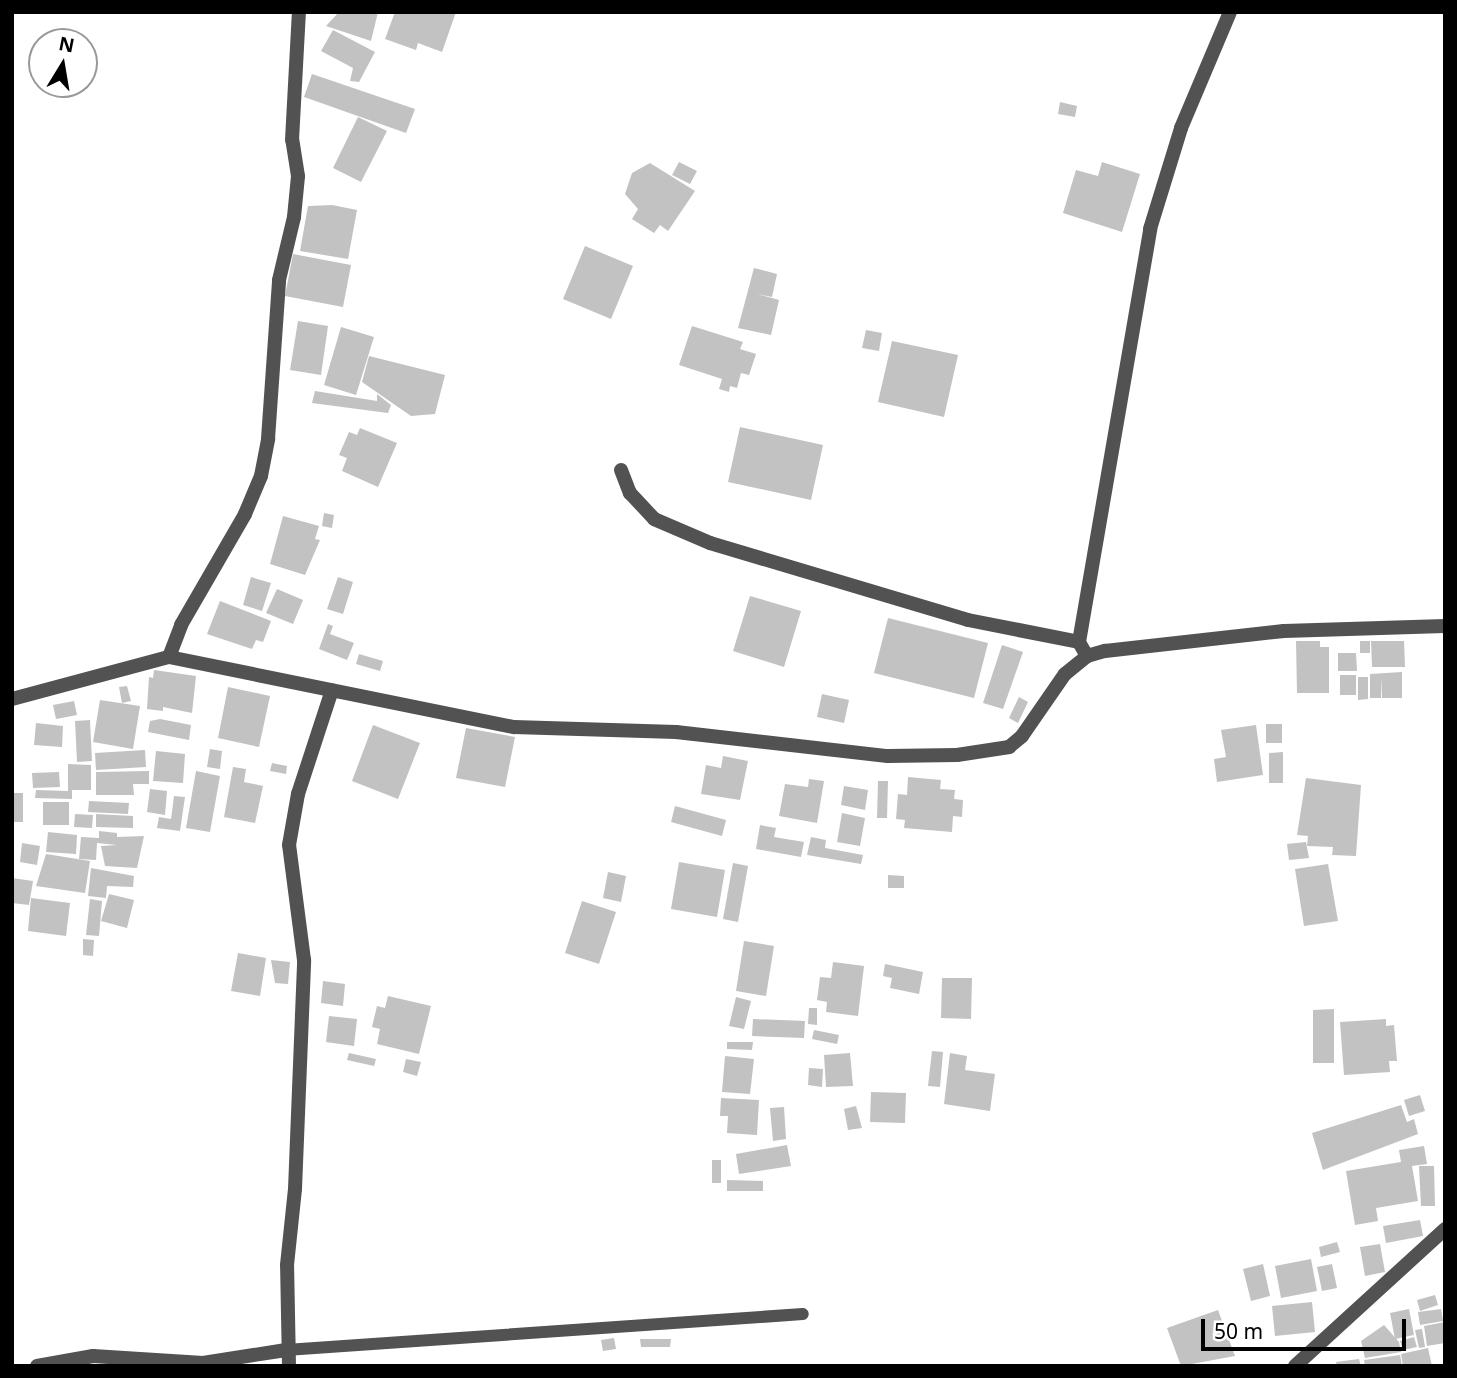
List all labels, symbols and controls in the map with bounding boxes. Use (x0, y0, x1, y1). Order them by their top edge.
north arrow (28, 28, 98, 98)
text: N (57, 30, 77, 59)
scale bar (1205, 1304, 1410, 1348)
text: 50 m (1214, 1317, 1263, 1345)

